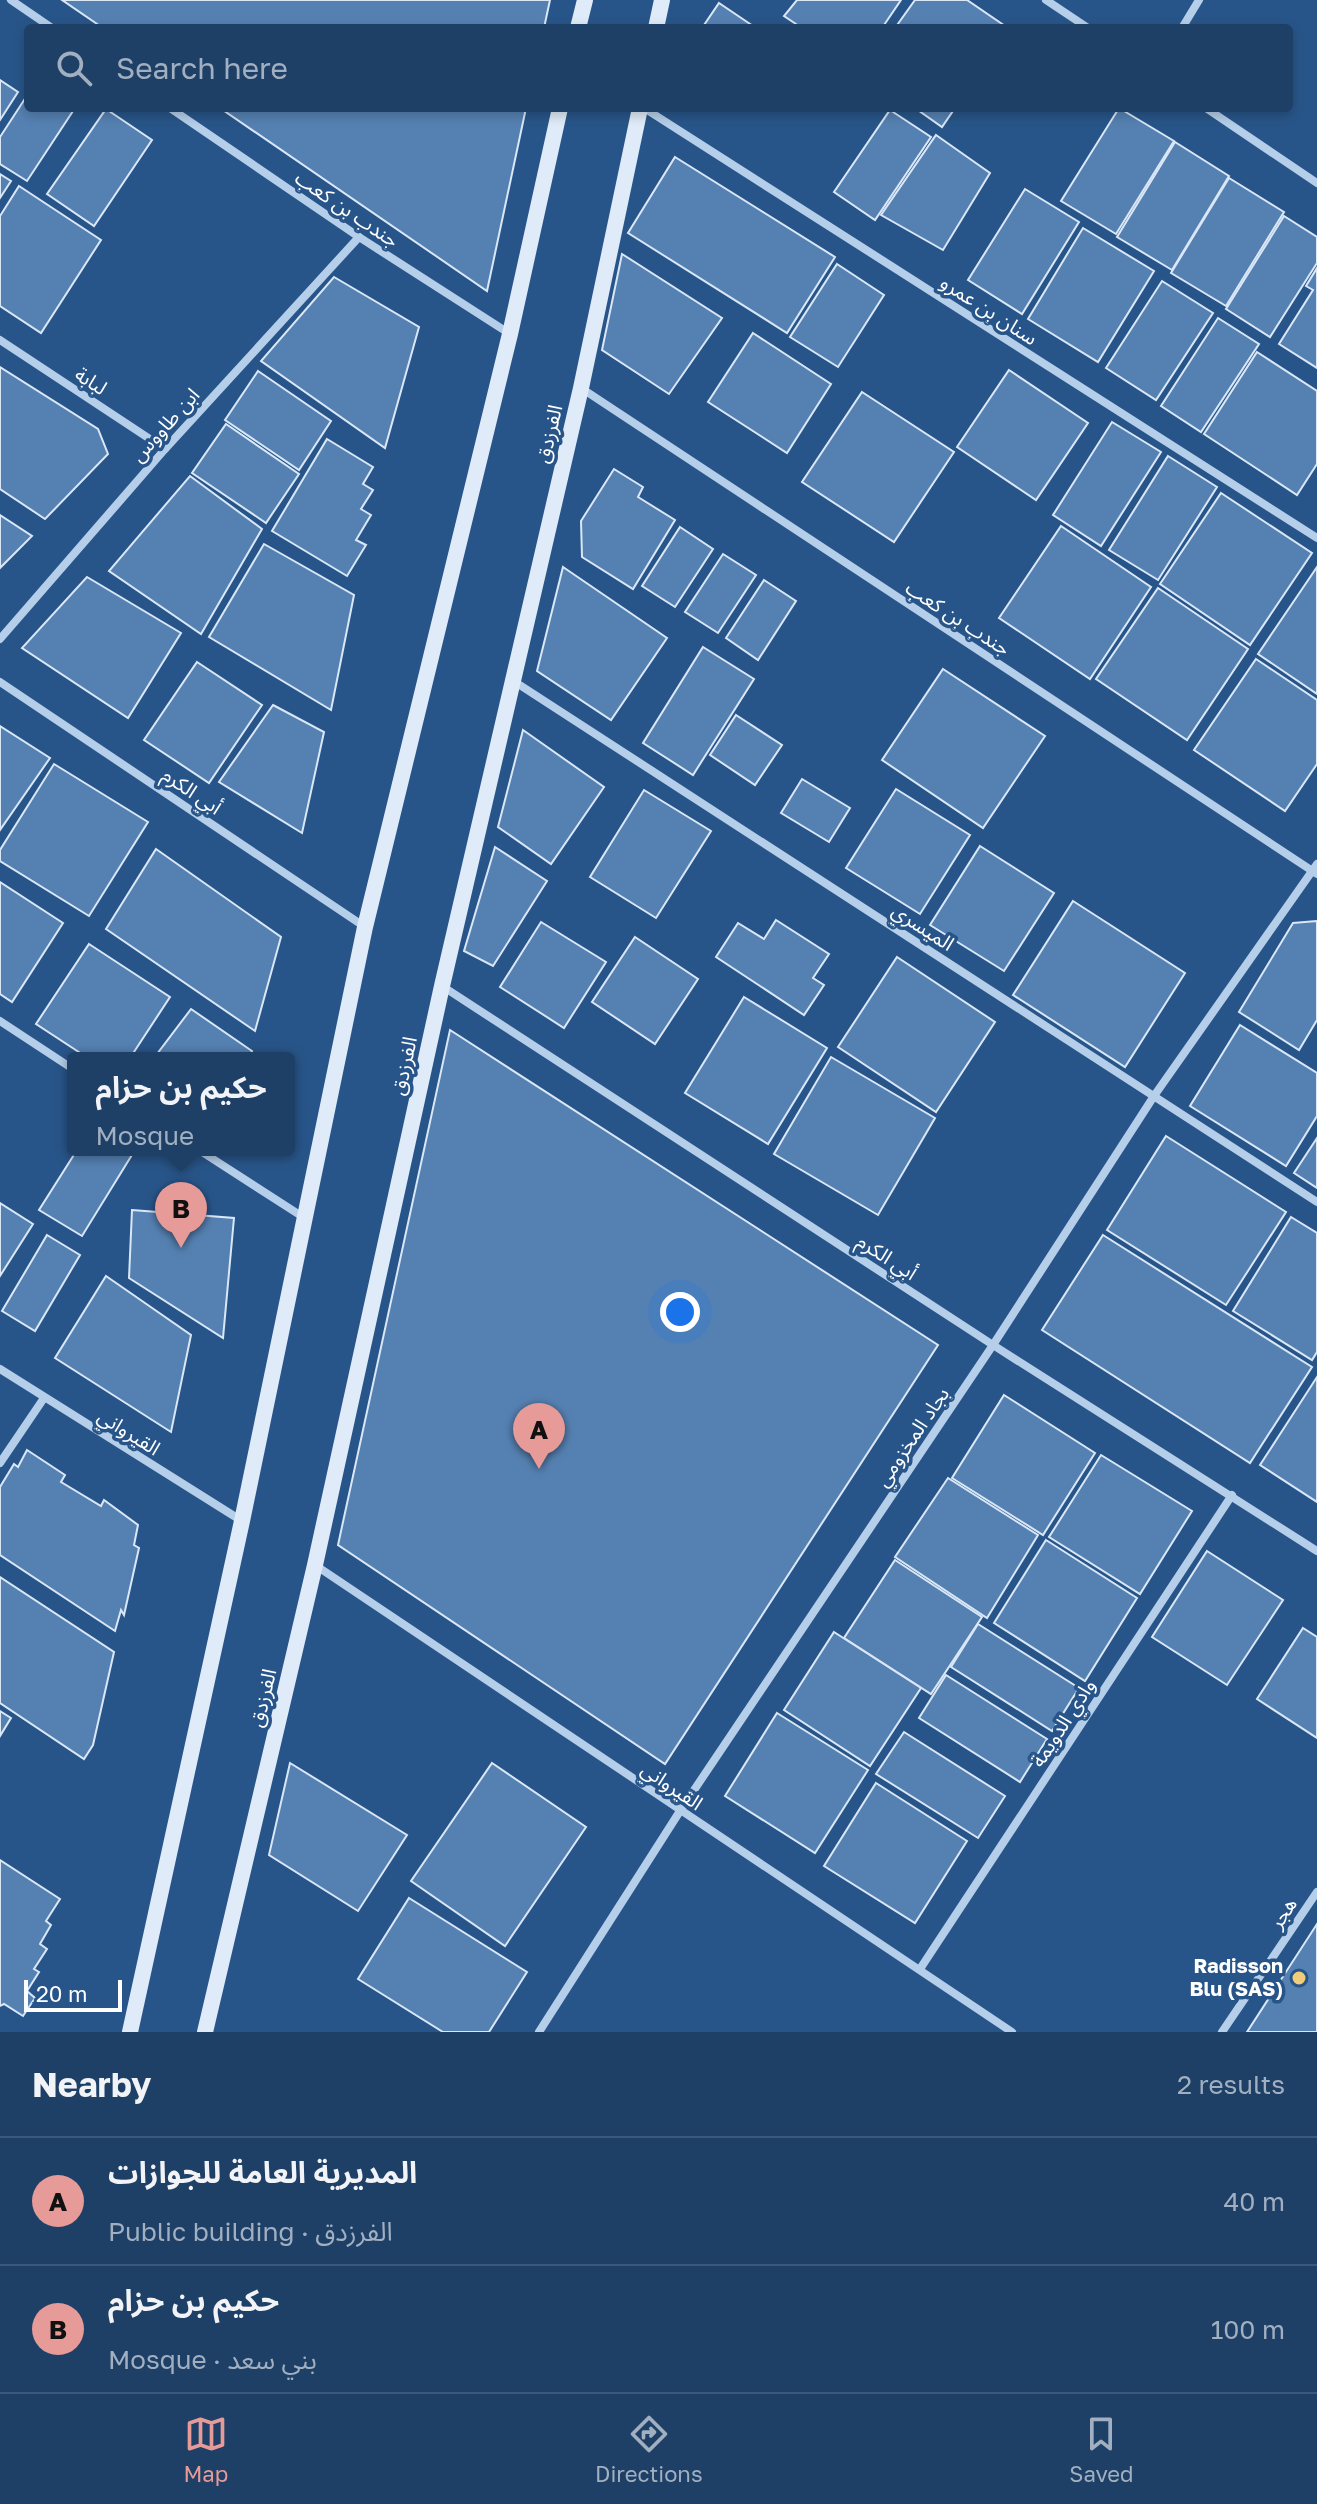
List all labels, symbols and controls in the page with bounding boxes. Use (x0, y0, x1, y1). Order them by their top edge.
search box (24, 24, 1293, 112)
icon: search (52, 46, 96, 90)
text: Search here (116, 50, 288, 86)
street label: جندب بن كعب (291, 165, 404, 252)
street label: سنان بن عمرو (936, 269, 1042, 350)
street label: لبابة (71, 361, 112, 399)
street label: ابن طاووس (125, 382, 204, 467)
street label: الفرزدق (530, 402, 567, 466)
street label: جندب بن كعب (901, 575, 1015, 661)
street label: أبي الكرم (156, 762, 227, 823)
street label: الميسري (886, 897, 959, 959)
street label: الفرزدق (385, 1034, 422, 1098)
popup (67, 1052, 295, 1156)
text: حكيم بن حزام (95, 1069, 267, 1105)
text: Mosque (95, 1120, 194, 1151)
pin: B (155, 1182, 207, 1248)
street label: أبي الكرم (850, 1228, 922, 1288)
your location (660, 1292, 700, 1332)
street label: بجاد المخزومي (869, 1382, 957, 1493)
street label: القيرواني (91, 1403, 165, 1464)
pin: A (513, 1403, 565, 1469)
street label: الفرزدق (244, 1666, 281, 1730)
street label: وادي الدويمة (1025, 1674, 1103, 1774)
street label: القيرواني (635, 1756, 708, 1818)
street label: هجر (1263, 1892, 1302, 1934)
place label: Radisson Blu (SAS) (1190, 1953, 1283, 2000)
marker: Radisson Blu (SAS) (1290, 1969, 1308, 1987)
scale bar (24, 1976, 122, 2012)
text: 20 m (36, 1980, 87, 2007)
text: Nearby (32, 2064, 152, 2104)
text: 2 results (1177, 2069, 1285, 2100)
text: المديرية العامة للجوازات (108, 2154, 417, 2190)
text: A (49, 2186, 67, 2217)
text: 40 m (1224, 2186, 1285, 2217)
text: Public building · الفرزدق (108, 2216, 393, 2247)
text: حكيم بن حزام (108, 2282, 279, 2318)
text: B (49, 2314, 67, 2345)
text: 100 m (1211, 2314, 1285, 2345)
text: Mosque · بني سعد (108, 2344, 317, 2375)
tab: Map (183, 2412, 228, 2487)
tab: Directions (595, 2412, 703, 2487)
tab: Saved (1069, 2412, 1134, 2487)

